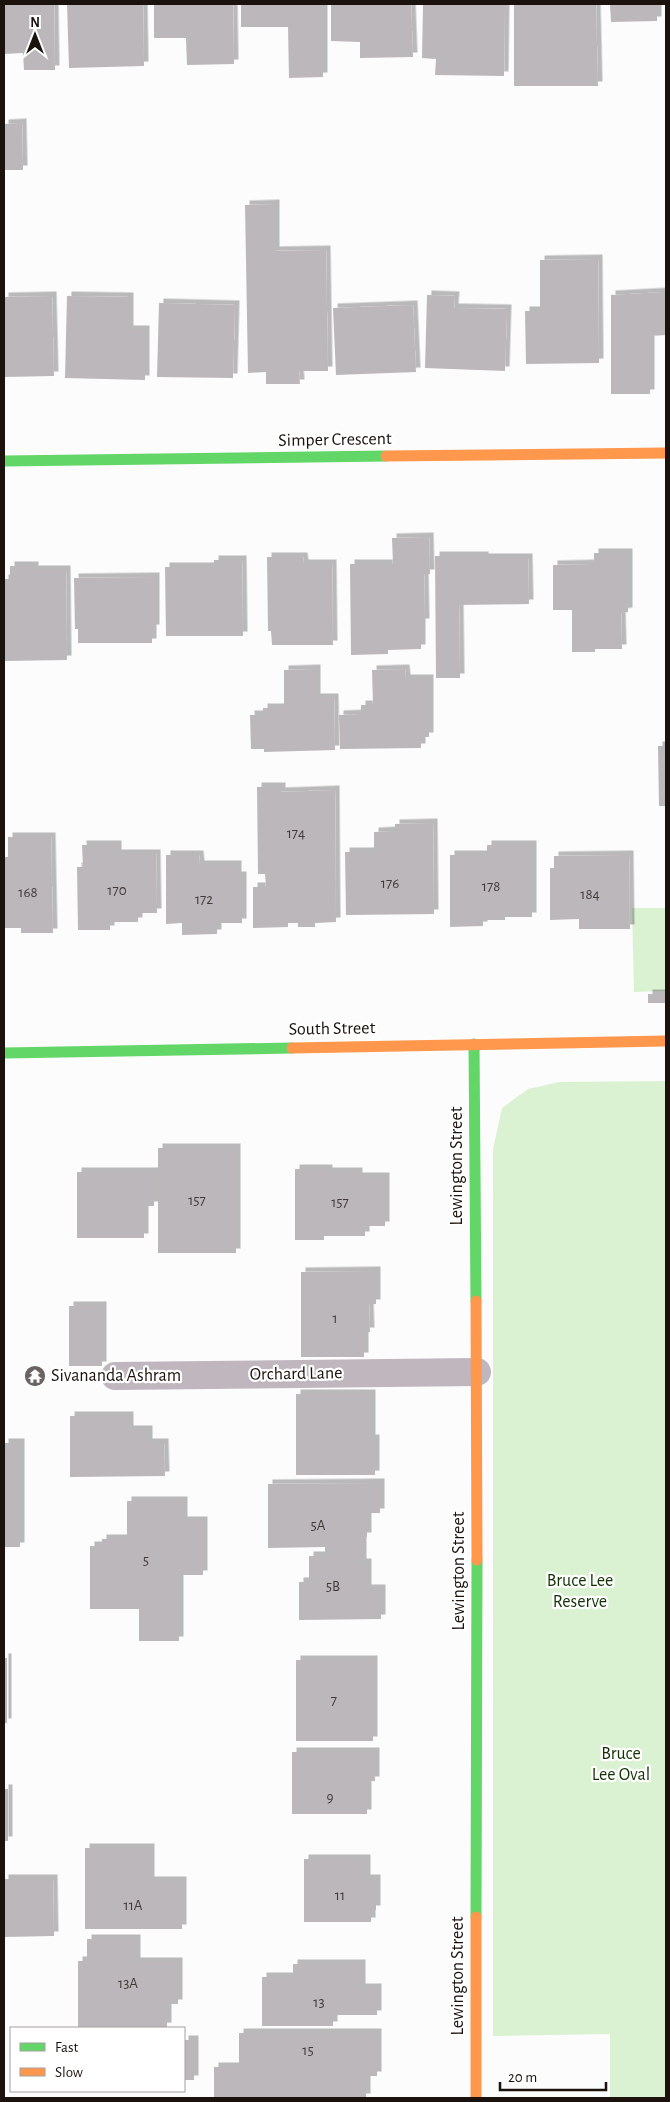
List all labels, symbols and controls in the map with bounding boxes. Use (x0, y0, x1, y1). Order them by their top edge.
north arrow (10, 10, 60, 60)
text: N (30, 16, 40, 30)
street label: Simper Crescent (278, 430, 392, 450)
house number: 174 (287, 826, 305, 841)
house number: 176 (381, 876, 399, 891)
house number: 178 (482, 879, 500, 894)
house number: 170 (107, 883, 127, 898)
house number: 168 (18, 885, 38, 900)
house number: 184 (580, 887, 600, 902)
house number: 172 (195, 892, 213, 907)
street label: South Street (289, 1019, 376, 1039)
street label: Lewington Street (448, 1106, 466, 1225)
house number: 157 (188, 1193, 206, 1208)
house number: 157 (331, 1195, 349, 1210)
house number: 1 (332, 1311, 338, 1326)
temple icon: Sivananda Ashram (23, 1364, 47, 1388)
street label: Orchard Lane (249, 1364, 343, 1384)
place label: Sivananda Ashram (51, 1367, 181, 1385)
street label: Lewington Street (450, 1511, 468, 1630)
house number: 5A (311, 1518, 326, 1533)
house number: 5 (143, 1553, 149, 1568)
park label: Bruce Lee Reserve (547, 1572, 613, 1611)
house number: 5B (326, 1579, 340, 1594)
house number: 7 (331, 1693, 337, 1708)
park label: Bruce Lee Oval (592, 1745, 650, 1784)
house number: 9 (326, 1790, 334, 1805)
house number: 11 (335, 1888, 345, 1903)
house number: 11A (124, 1898, 143, 1913)
street label: Lewington Street (449, 1916, 467, 2035)
house number: 13A (118, 1976, 138, 1991)
house number: 13 (313, 1995, 325, 2010)
legend (10, 2027, 185, 2092)
text: Fast (55, 2040, 79, 2055)
house number: 15 (302, 2043, 314, 2058)
scale bar (500, 2060, 606, 2092)
text: Slow (55, 2065, 83, 2080)
text: 20 m (508, 2070, 537, 2085)

